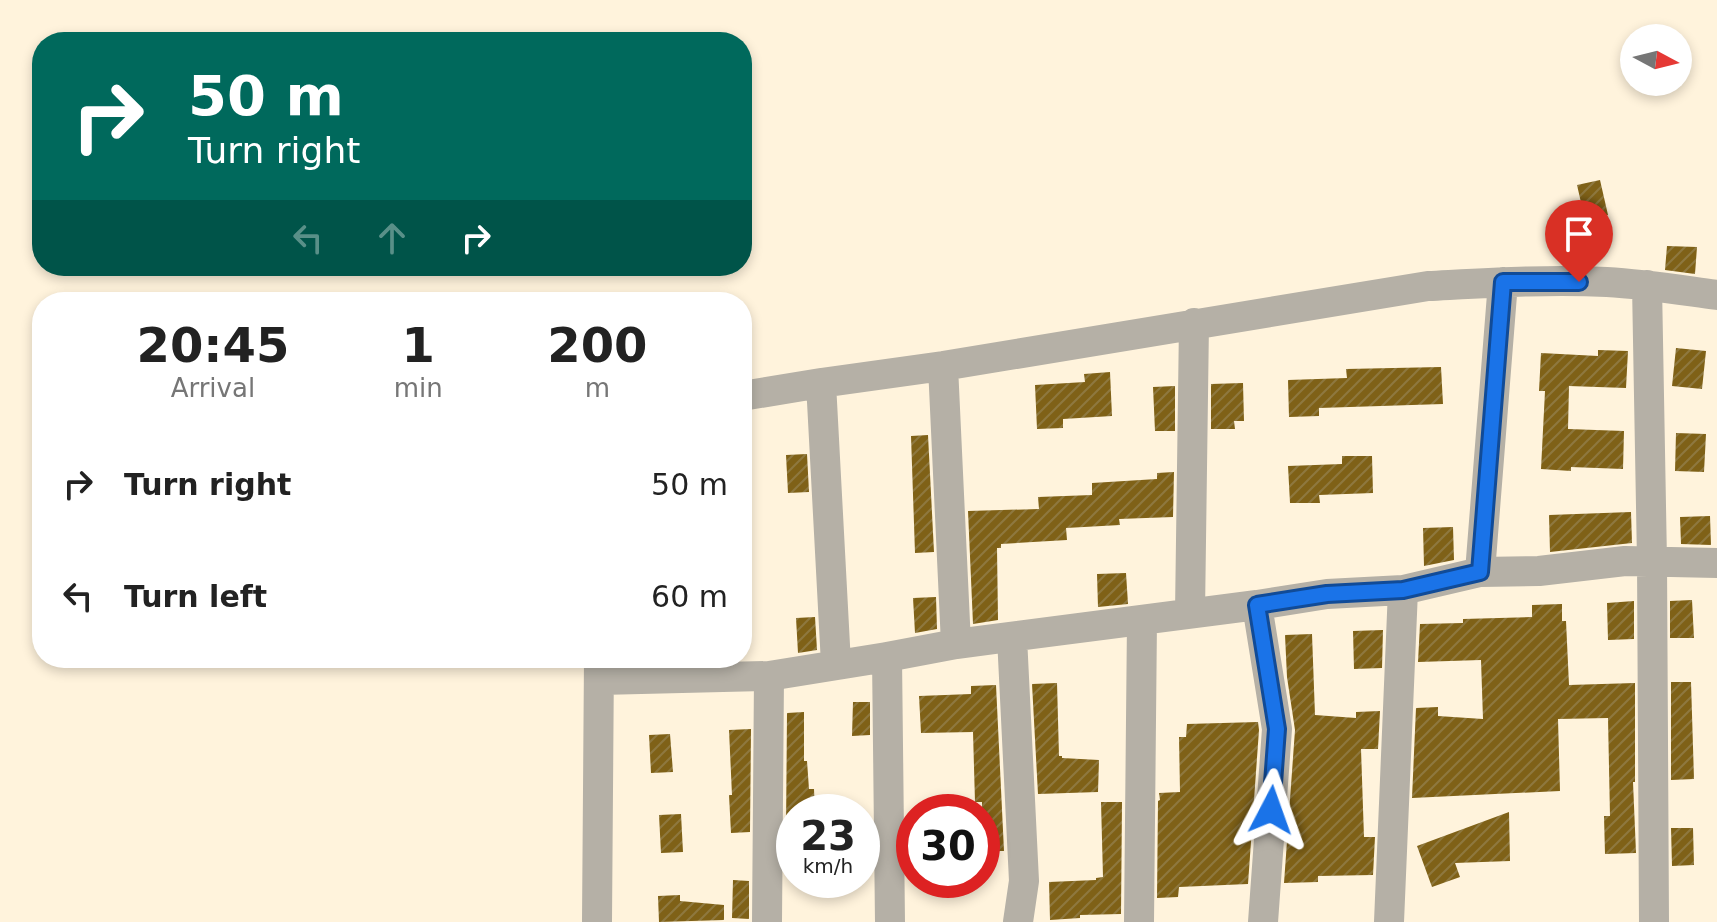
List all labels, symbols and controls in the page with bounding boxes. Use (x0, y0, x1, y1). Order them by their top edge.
north arrow (1620, 24, 1692, 96)
map controls (1620, 24, 1692, 96)
text: 50 m (188, 63, 344, 128)
icon: right (56, 64, 160, 168)
text: Turn right (188, 130, 360, 171)
pin (1545, 200, 1613, 282)
icon: arrive (1557, 212, 1601, 256)
icon: left (286, 216, 330, 260)
icon: ahead (370, 216, 414, 260)
icon: right (454, 216, 498, 260)
text: 20:45 (136, 317, 289, 373)
text: 1 (402, 317, 435, 373)
text: 200 (547, 317, 647, 373)
text: Arrival (171, 373, 255, 403)
text: min (394, 373, 443, 403)
text: m (585, 373, 610, 403)
icon: right (56, 462, 100, 506)
text: Turn right (124, 467, 291, 502)
text: 50 m (651, 467, 728, 502)
icon: left (56, 574, 100, 618)
text: Turn left (124, 579, 267, 614)
text: 60 m (651, 579, 728, 614)
position arrow (1229, 768, 1313, 852)
speed limit sign: 30 (896, 794, 1000, 898)
text: 23 (800, 813, 856, 859)
text: km/h (803, 854, 853, 878)

